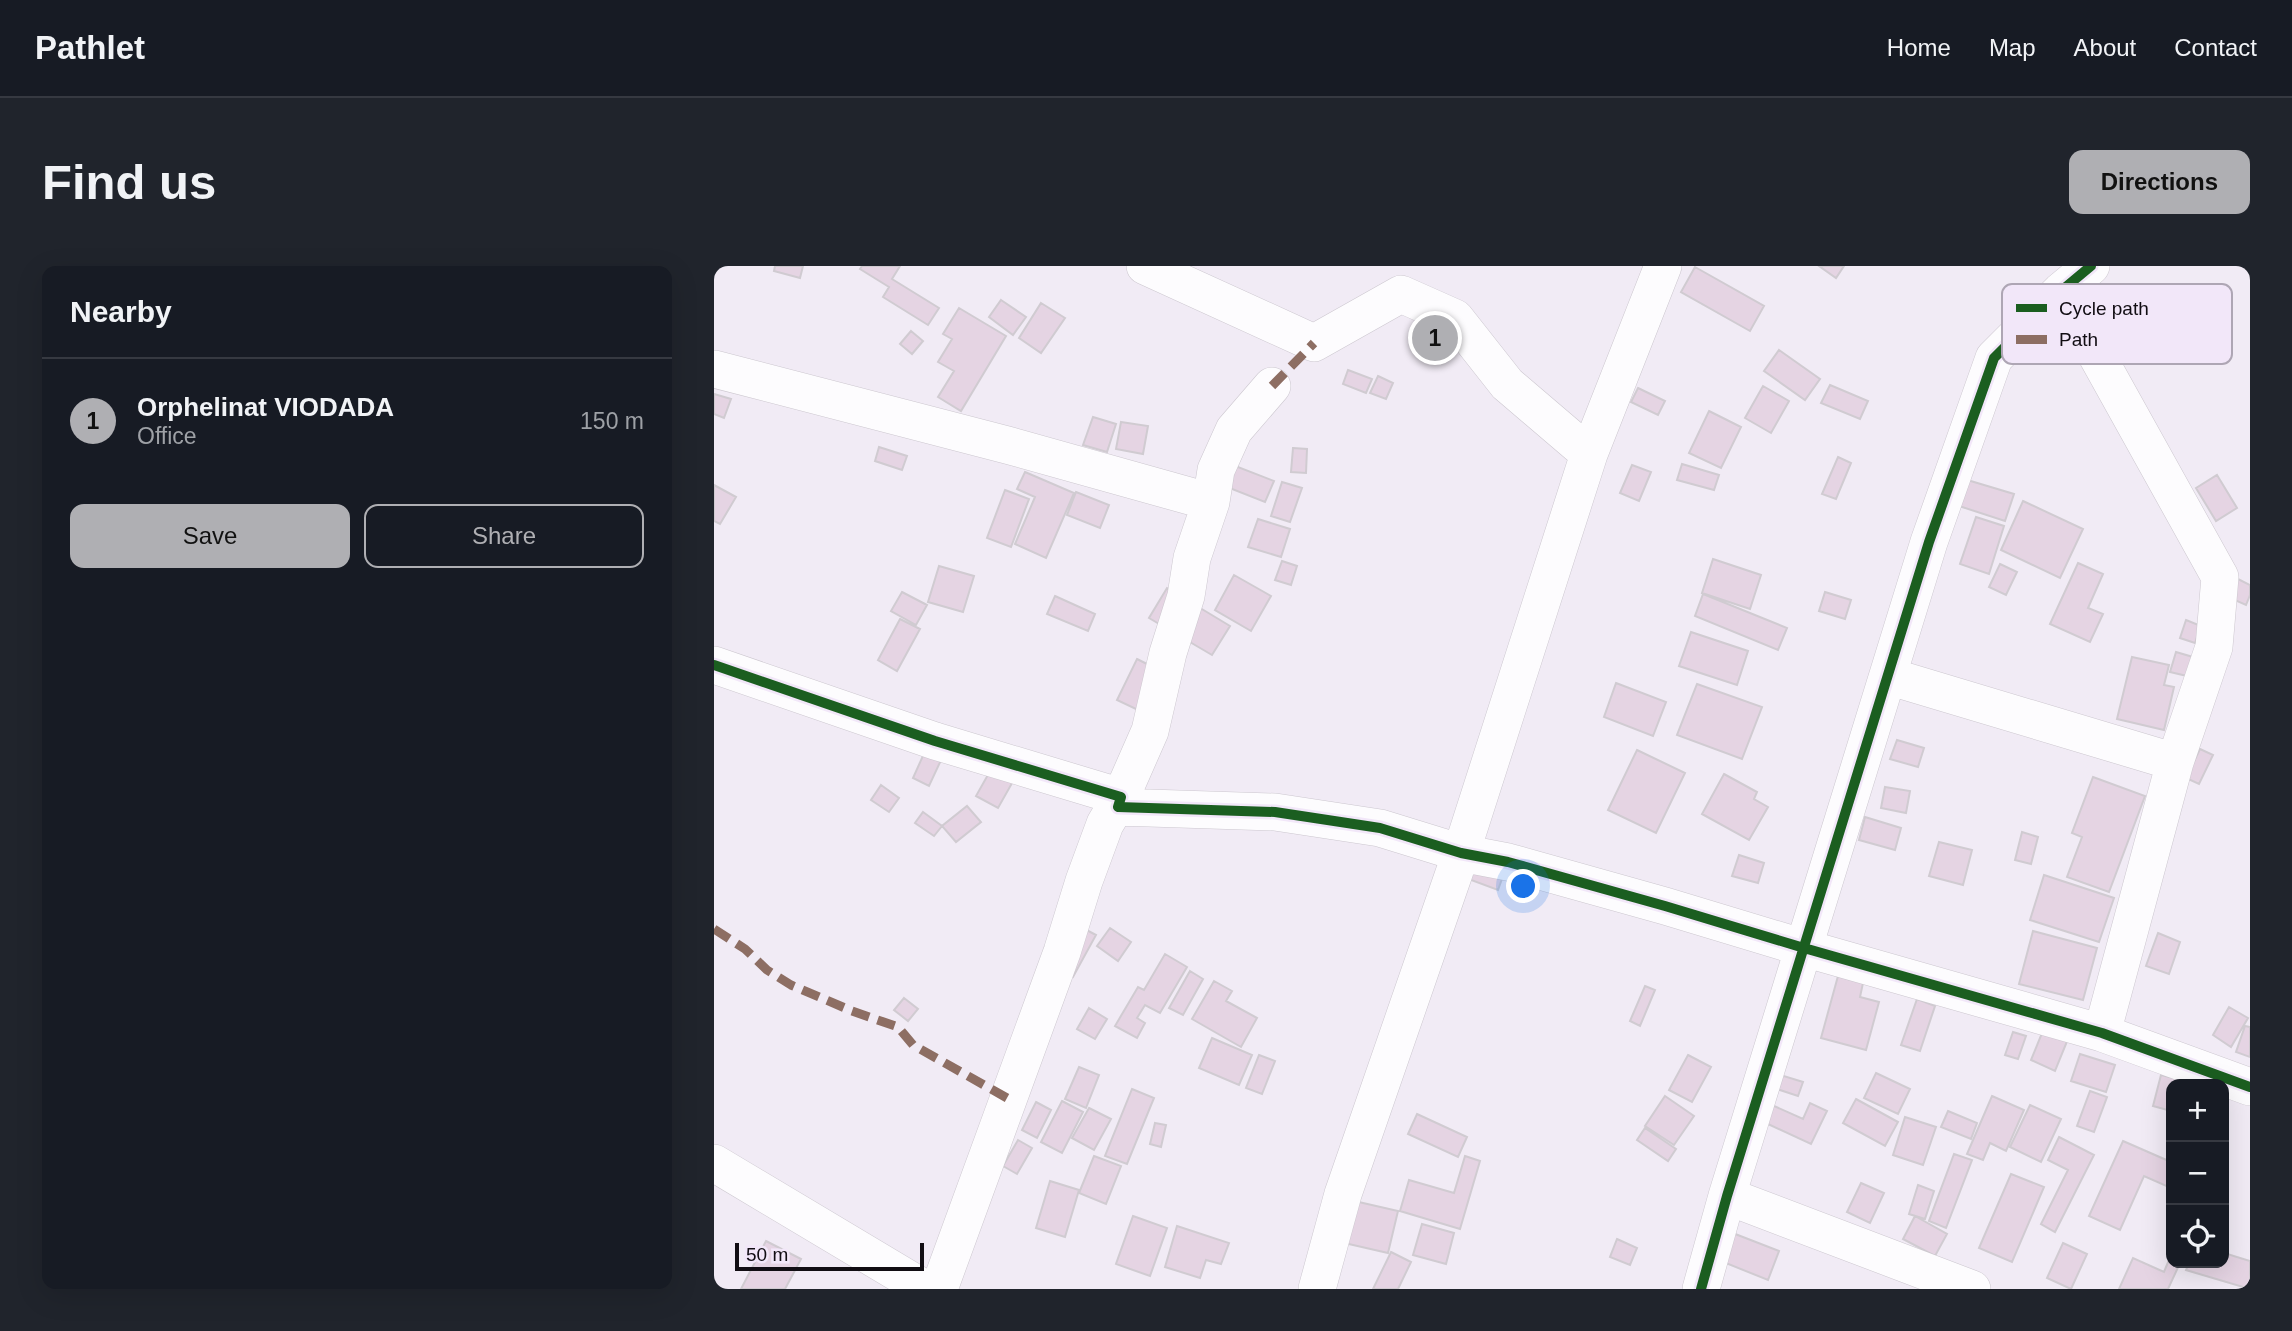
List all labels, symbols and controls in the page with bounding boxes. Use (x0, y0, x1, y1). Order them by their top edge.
text: Pathlet (35, 29, 145, 66)
text: Home (1887, 34, 1951, 61)
text: Map (1989, 34, 2036, 61)
text: About (2074, 34, 2136, 61)
text: Contact (2174, 34, 2257, 61)
button: Directions (2069, 150, 2250, 214)
text: Find us (42, 155, 216, 209)
legend (2002, 284, 2232, 364)
text: Nearby (70, 295, 172, 328)
text: Cycle path (2059, 298, 2149, 319)
pin: 1 (1412, 312, 1458, 364)
text: Path (2059, 329, 2098, 350)
text: Orphelinat VIODADA (137, 392, 394, 422)
text: 1 (87, 408, 99, 434)
text: 150 m (580, 408, 644, 434)
text: Office (137, 423, 197, 449)
button: Save (70, 504, 350, 568)
button: Share (364, 504, 644, 568)
your location (1506, 869, 1540, 903)
map controls (2166, 1079, 2229, 1268)
button: + (2166, 1079, 2229, 1142)
button: − (2166, 1142, 2229, 1205)
button: locate (2166, 1205, 2229, 1268)
scale bar (735, 1240, 924, 1272)
text: 50 m (746, 1244, 788, 1265)

